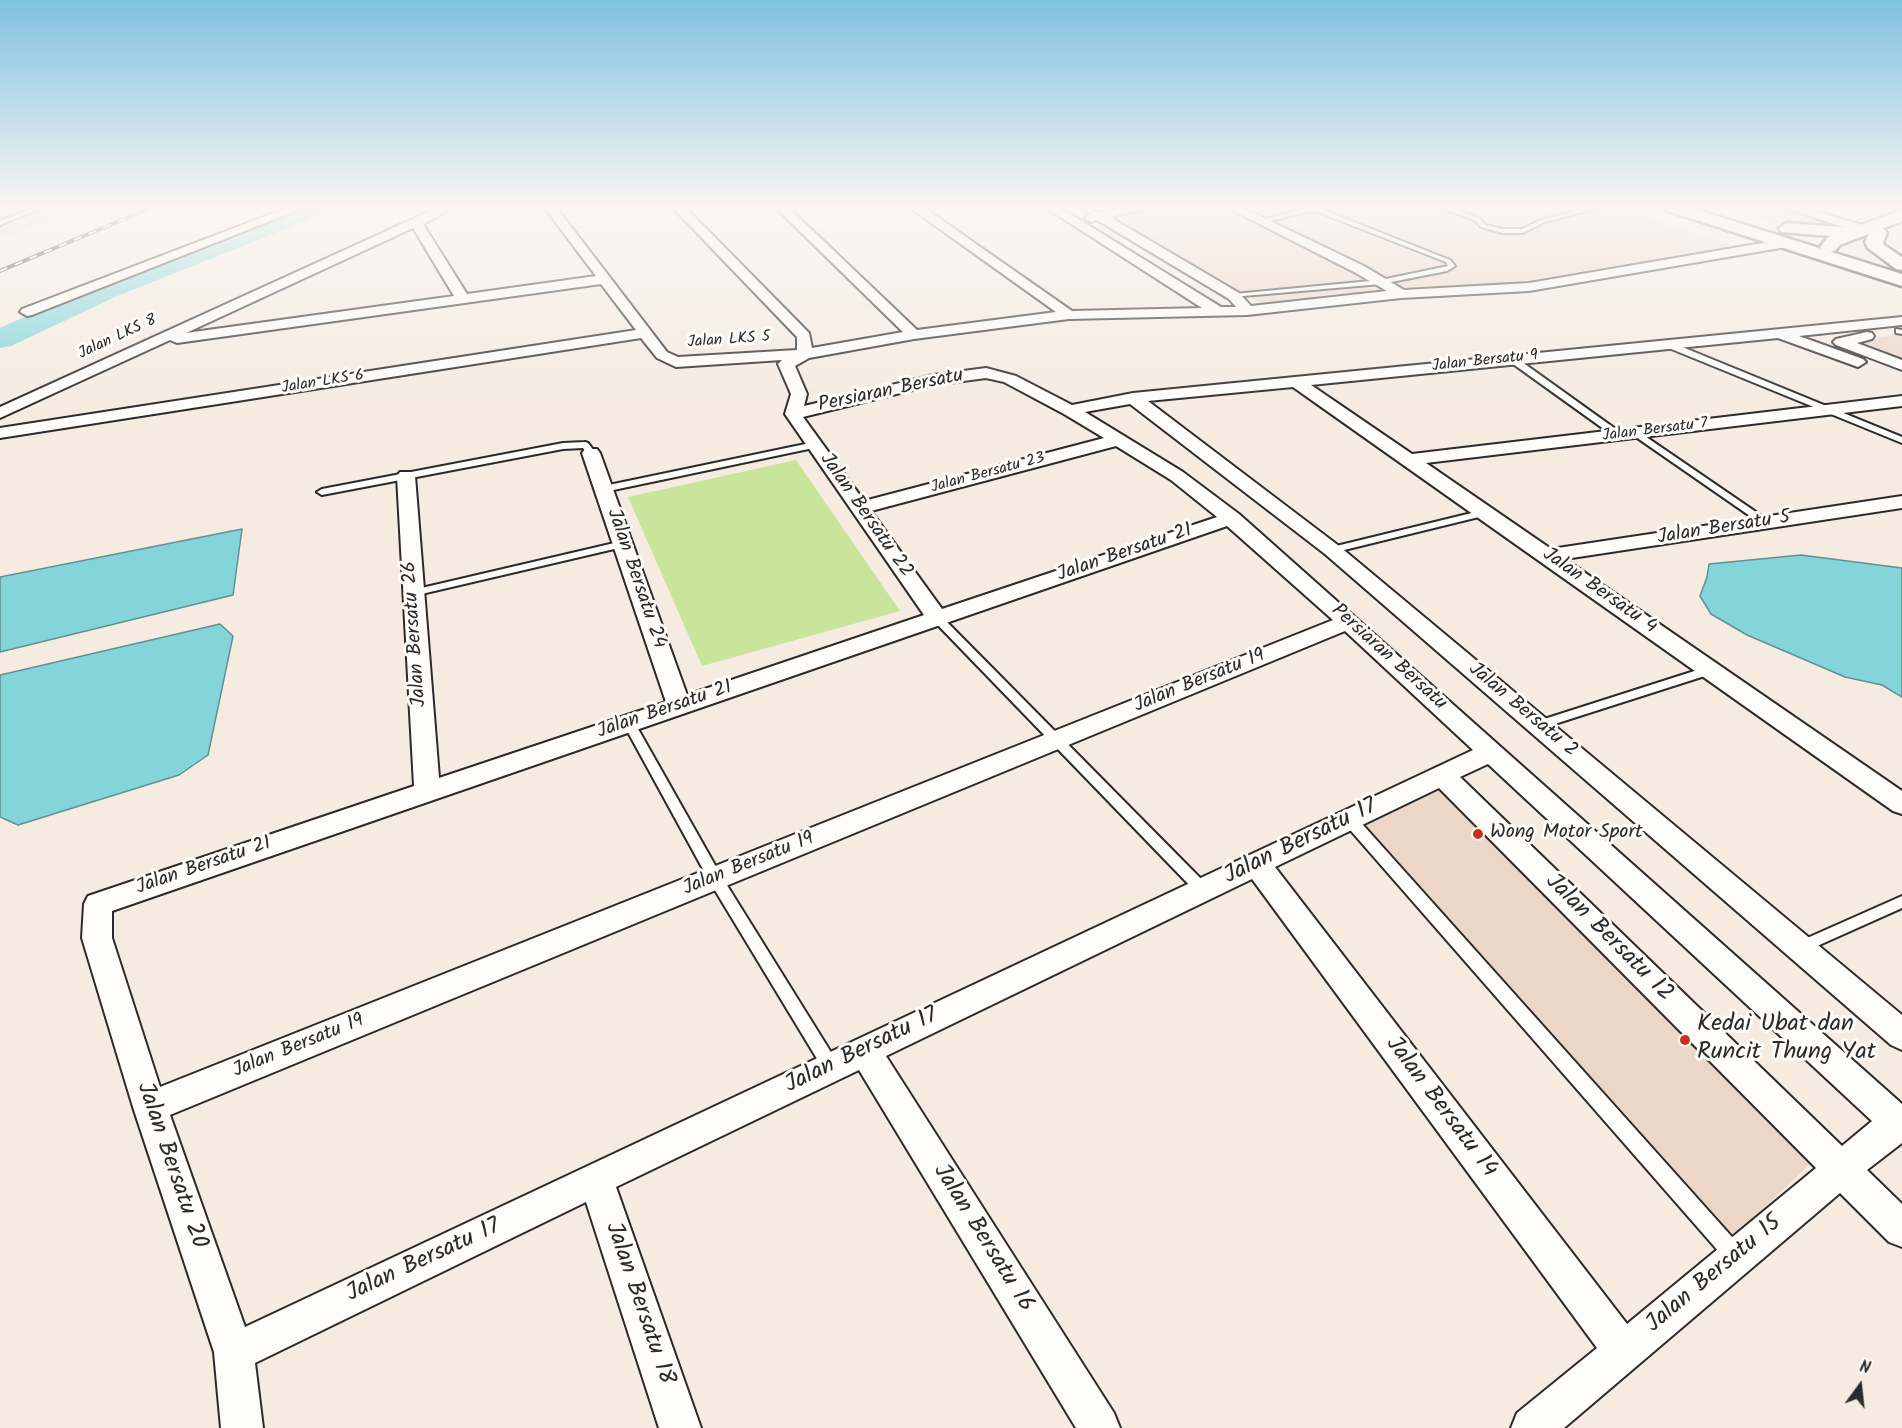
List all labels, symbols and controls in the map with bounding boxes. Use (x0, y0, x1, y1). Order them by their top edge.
street label: Jalan LKS 8 (76, 312, 160, 364)
street label: Jalan LKS 5 (687, 329, 771, 353)
street label: Jalan Bersatu 9 (1431, 347, 1539, 377)
street label: Persiaran Bersatu (816, 365, 966, 419)
street label: Jalan LKS 6 (280, 367, 366, 399)
street label: Jalan Bersatu 7 (1601, 415, 1709, 447)
street label: Jalan Bersatu 22 (813, 449, 917, 583)
street label: Jalan Bersatu 23 (929, 450, 1047, 498)
street label: Jalan Bersatu 24 (600, 506, 670, 652)
street label: Jalan Bersatu 5 (1656, 507, 1792, 551)
street label: Jalan Bersatu 21 (1054, 520, 1196, 588)
street label: Jalan Bersatu 4 (1537, 544, 1661, 640)
street label: Jalan Bersatu 26 (399, 560, 433, 708)
street label: Persiaran Bersatu (1325, 600, 1451, 716)
street label: Jalan Bersatu 19 (1131, 645, 1269, 719)
street label: Jalan Bersatu 2 (1463, 658, 1581, 764)
street label: Jalan Bersatu 21 (594, 677, 736, 745)
street label: Jalan Bersatu 17 (1220, 794, 1382, 892)
place label: Wong Motor Sport (1490, 822, 1643, 846)
marker: Wong Motor Sport (1471, 827, 1485, 841)
street label: Jalan Bersatu 19 (680, 828, 818, 902)
street label: Jalan Bersatu 21 (133, 833, 275, 901)
street label: Jalan Bersatu 12 (1538, 869, 1678, 1009)
street label: Jalan Bersatu 17 (781, 1003, 943, 1101)
street label: Jalan Bersatu 19 (230, 1010, 368, 1084)
place label: Kedai Ubat dan Runcit Thung Yat (1697, 1012, 1876, 1068)
street label: Jalan Bersatu 14 (1378, 1032, 1502, 1184)
marker: Kedai Ubat dan Runcit Thung Yat (1678, 1033, 1692, 1047)
street label: Jalan Bersatu 20 (128, 1079, 212, 1253)
street label: Jalan Bersatu 16 (925, 1160, 1039, 1318)
street label: Jalan Bersatu 15 (1641, 1210, 1789, 1340)
street label: Jalan Bersatu 17 (342, 1214, 506, 1310)
street label: Jalan Bersatu 18 (597, 1219, 679, 1389)
text: N (1857, 1355, 1873, 1382)
north arrow (1830, 1356, 1890, 1416)

